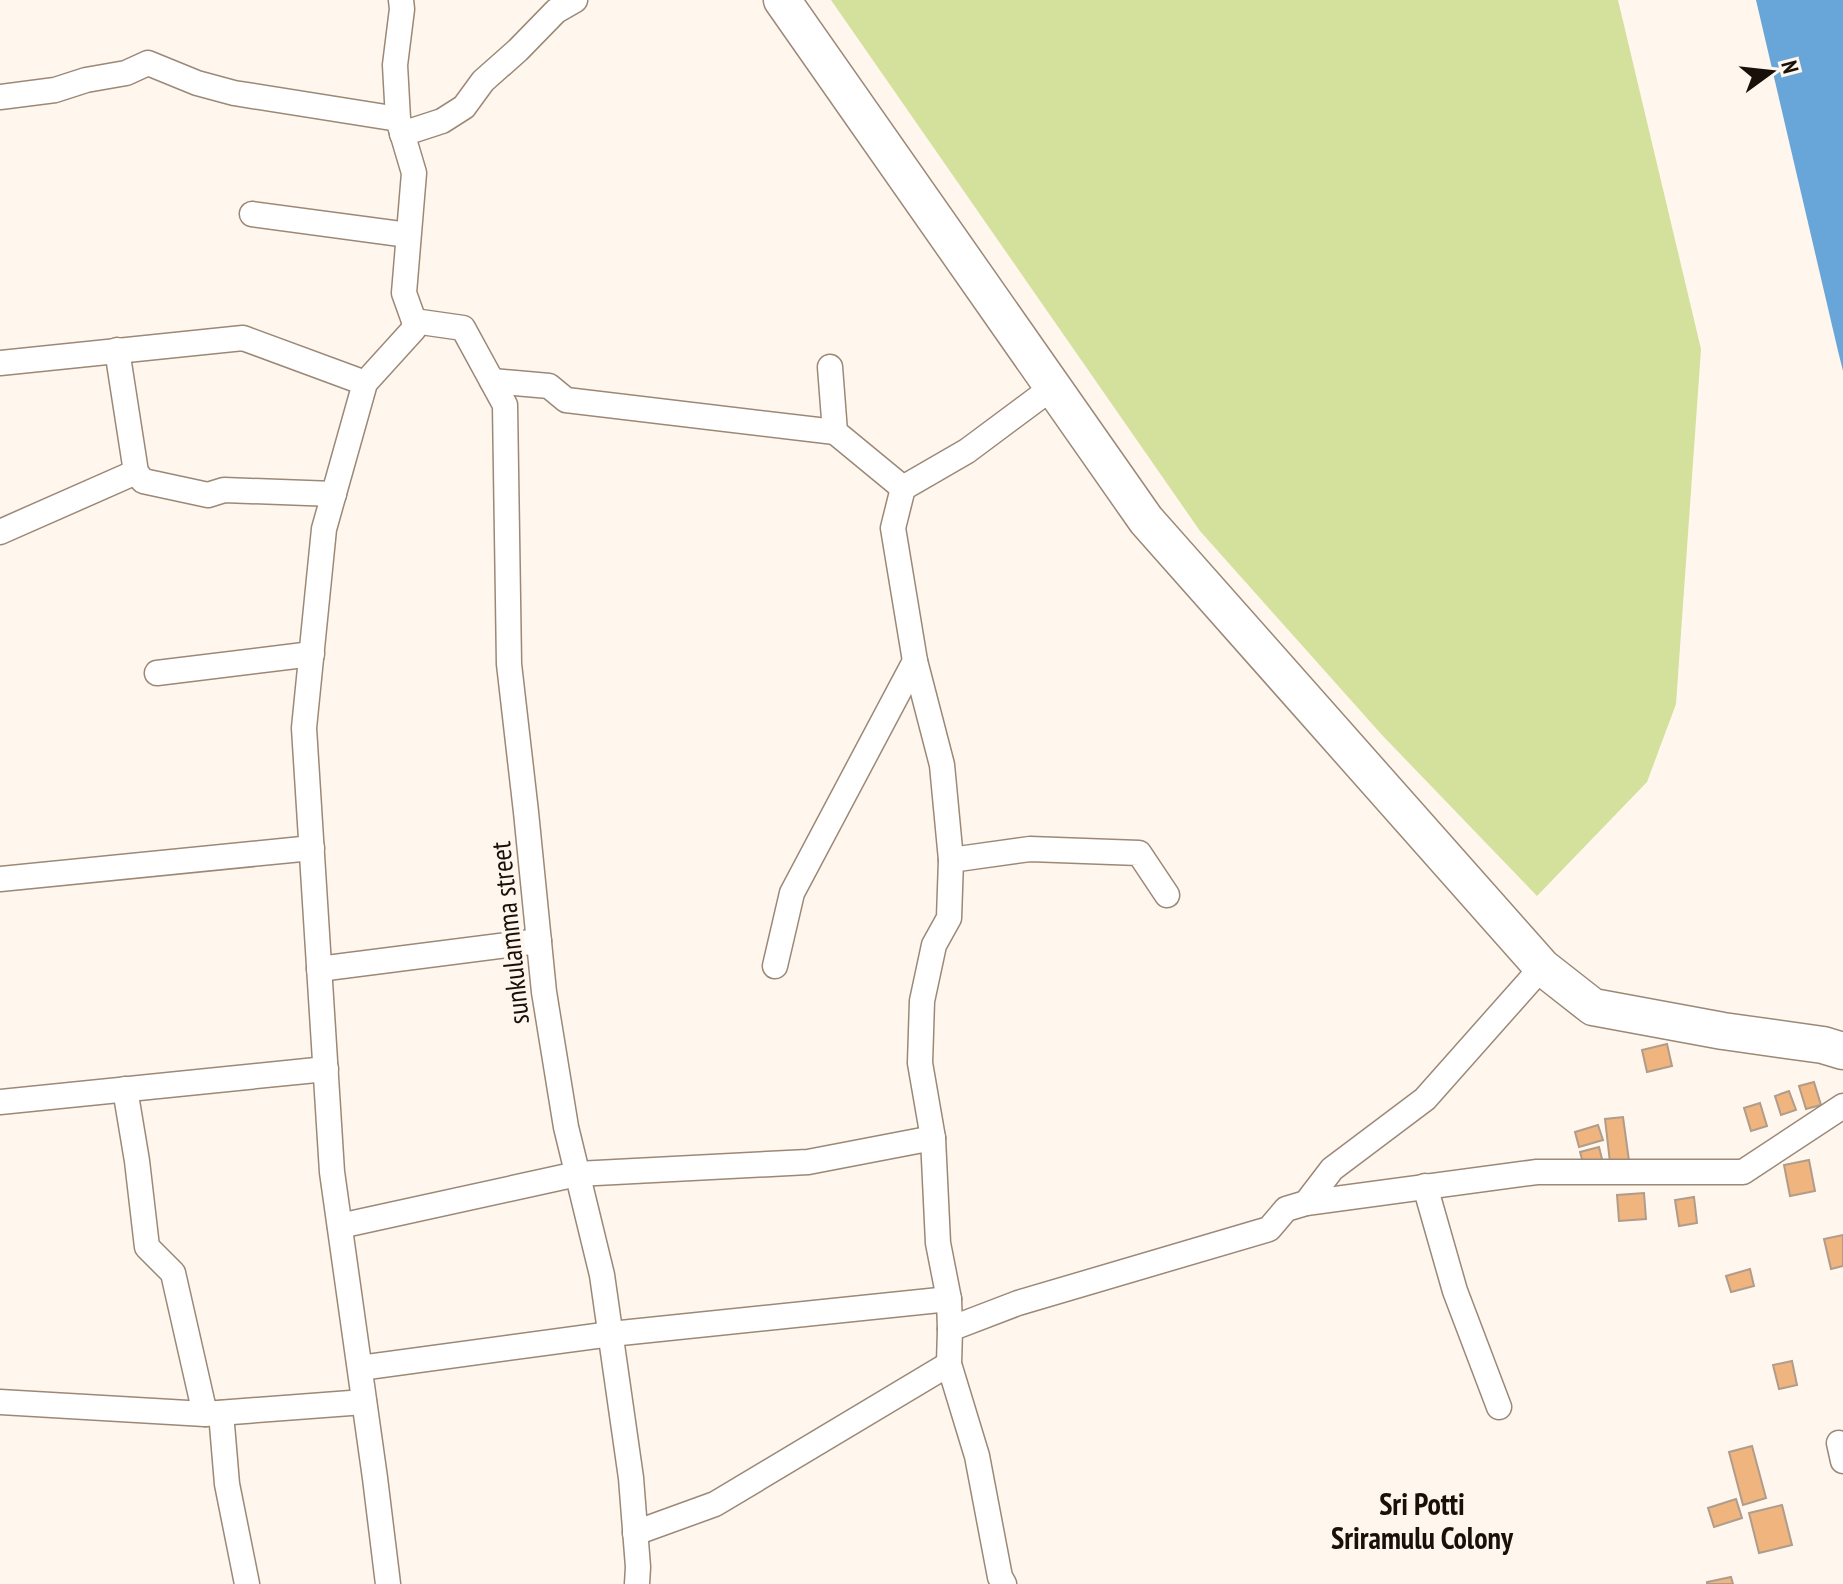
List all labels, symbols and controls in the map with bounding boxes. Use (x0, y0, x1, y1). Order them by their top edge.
north arrow (1731, 32, 1811, 112)
text: N (1775, 57, 1805, 76)
street label: sunkulamma street (481, 839, 537, 1026)
district label: Sri Potti Sriramulu Colony (1331, 1484, 1514, 1557)

